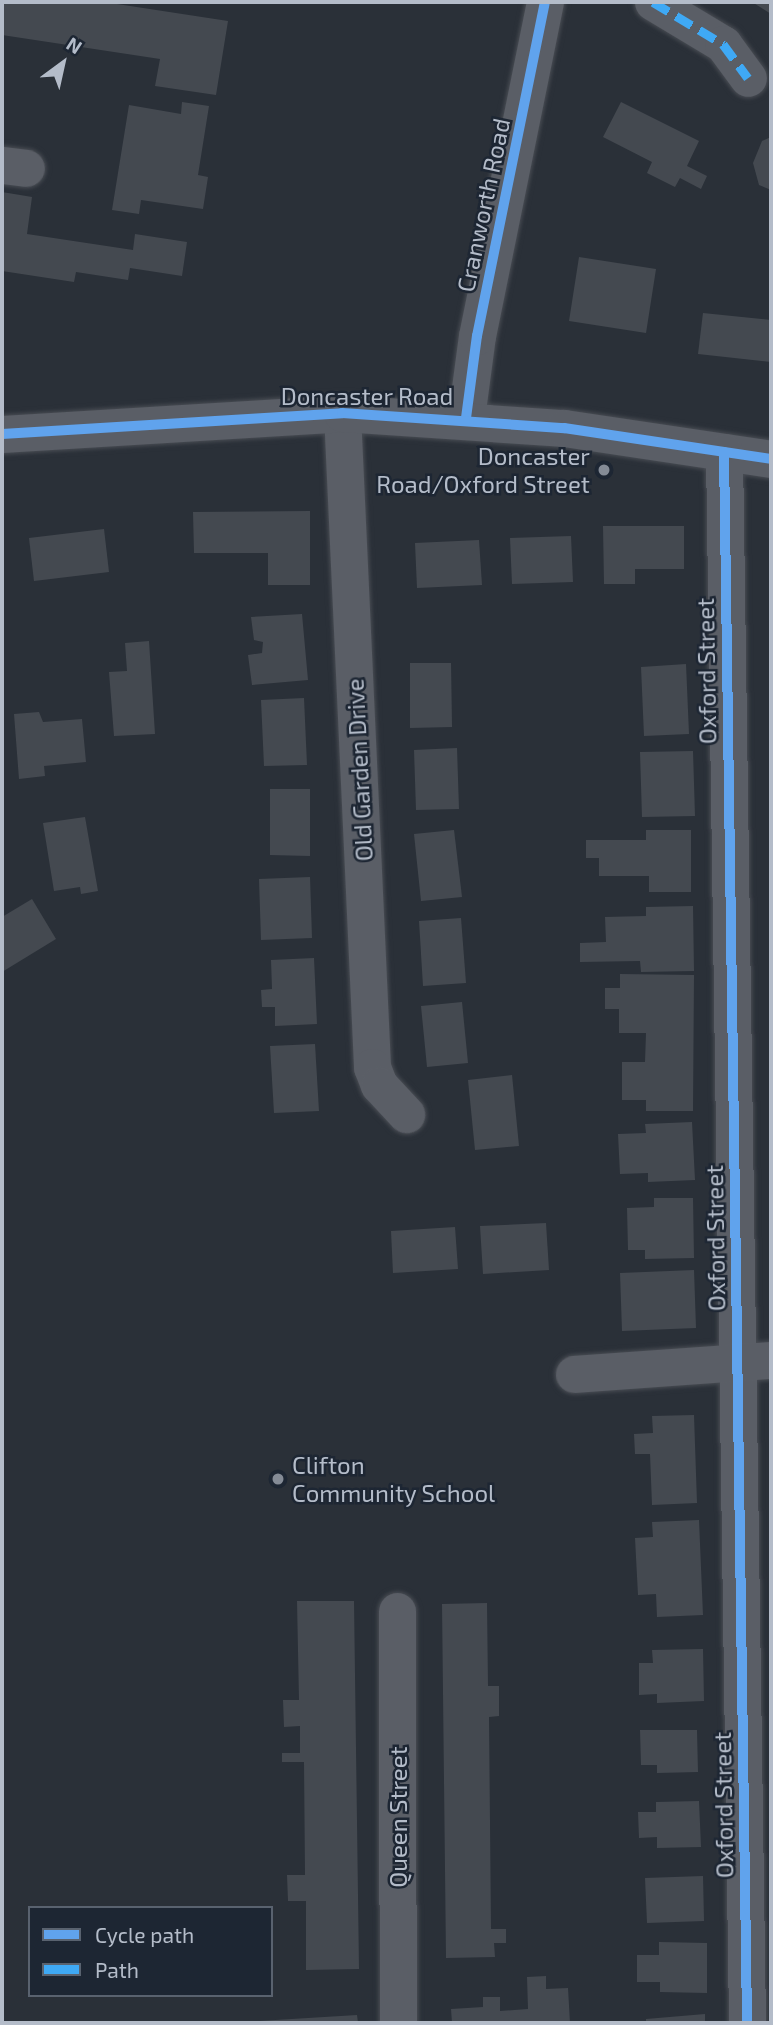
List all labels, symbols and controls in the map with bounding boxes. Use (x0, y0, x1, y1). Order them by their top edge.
north arrow (28, 28, 98, 98)
text: N (63, 32, 87, 58)
street label: Cranworth Road (451, 115, 515, 295)
street label: Doncaster Road (281, 382, 453, 410)
place label: Doncaster Road/Oxford Street (376, 442, 590, 498)
marker: Doncaster Road/Oxford Street (596, 462, 612, 478)
street label: Oxford Street (690, 598, 722, 744)
street label: Old Garden Drive (340, 678, 378, 862)
street label: Oxford Street (699, 1165, 731, 1311)
place label: Clifton Community School (292, 1451, 496, 1507)
marker: Clifton Community School (270, 1471, 286, 1487)
street label: Oxford Street (707, 1732, 739, 1878)
street label: Queen Street (384, 1746, 412, 1888)
legend (28, 1906, 273, 1997)
text: Cycle path (95, 1922, 194, 1947)
text: Path (95, 1957, 139, 1982)

